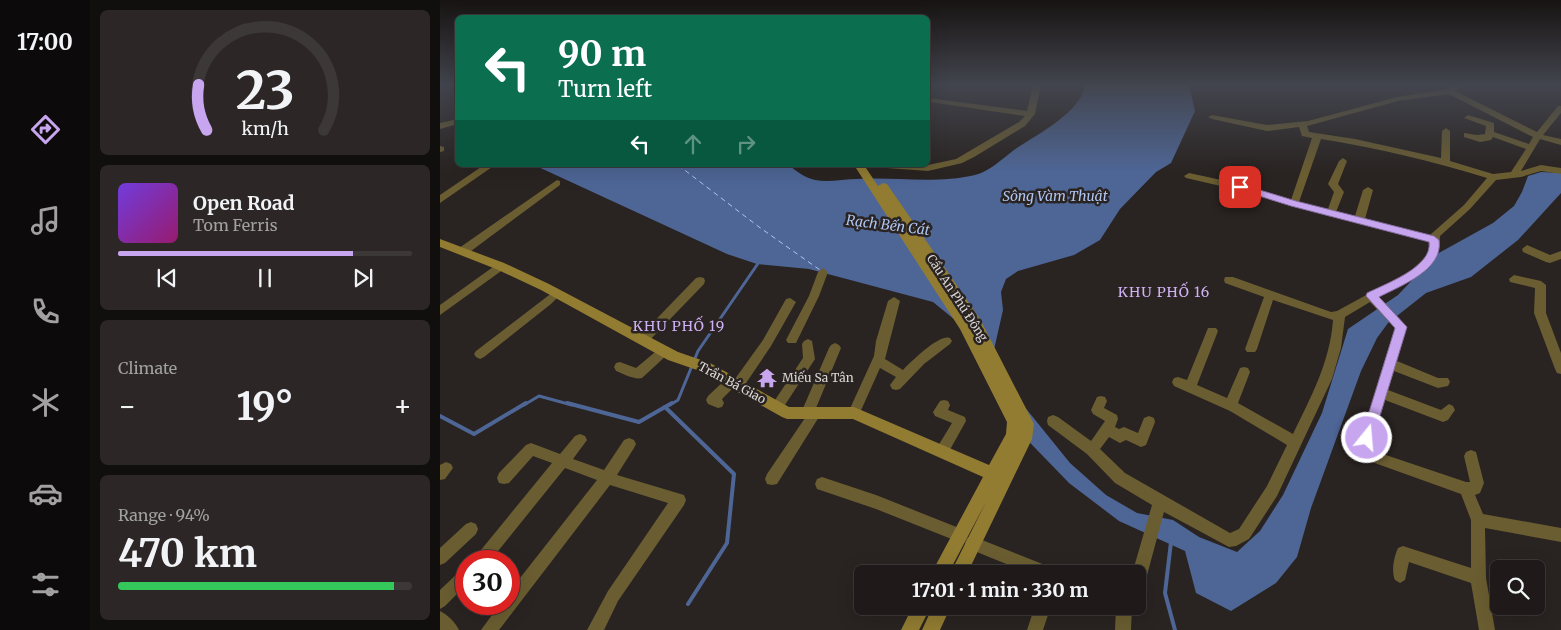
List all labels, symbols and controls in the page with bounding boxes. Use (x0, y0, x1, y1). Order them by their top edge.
text: 17:00 (17, 28, 73, 56)
text: 90 m (558, 32, 646, 76)
icon: left (475, 35, 540, 100)
text: 23 (235, 58, 295, 123)
text: Turn left (558, 75, 652, 103)
icon: directions (28, 112, 63, 147)
text: km/h (241, 117, 289, 140)
icon: left (626, 130, 654, 158)
icon: ahead (679, 130, 707, 158)
icon: right (732, 130, 760, 158)
pin (1219, 166, 1261, 208)
icon: arrive (1226, 173, 1254, 201)
water label: Sông Vàm Thuật (1002, 187, 1108, 205)
text: Open Road (193, 191, 295, 215)
icon: music (28, 203, 63, 238)
water label: Rạch Bến Cát (845, 211, 931, 239)
text: Tom Ferris (193, 215, 278, 235)
street label: Cầu An Phú Đông (924, 251, 992, 345)
icon: previous (153, 264, 181, 292)
icon: pause (251, 264, 279, 292)
icon: next (349, 264, 377, 292)
district label: KHU PHỐ 16 (1118, 281, 1210, 301)
icon: phone (28, 294, 63, 329)
district label: KHU PHỐ 19 (633, 315, 725, 335)
text: Climate (118, 358, 177, 378)
street label: Trần Bá Giao (696, 358, 769, 407)
temple icon: Miếu Sa Tân (756, 367, 778, 389)
place label: Miếu Sa Tân (782, 370, 854, 385)
text: 19° (237, 383, 294, 430)
icon: climate (28, 385, 63, 420)
text: − (118, 388, 137, 424)
text: + (393, 388, 412, 424)
position arrow (1340, 411, 1392, 463)
icon: car (28, 476, 63, 511)
text: Range · 94% (118, 505, 210, 525)
text: 470 km (118, 530, 257, 577)
speed limit sign: 30 (455, 550, 520, 615)
map controls (1490, 560, 1545, 615)
button: search (1490, 560, 1545, 615)
icon: filters (28, 567, 63, 602)
text: 17:01 · 1 min · 330 m (912, 578, 1088, 602)

